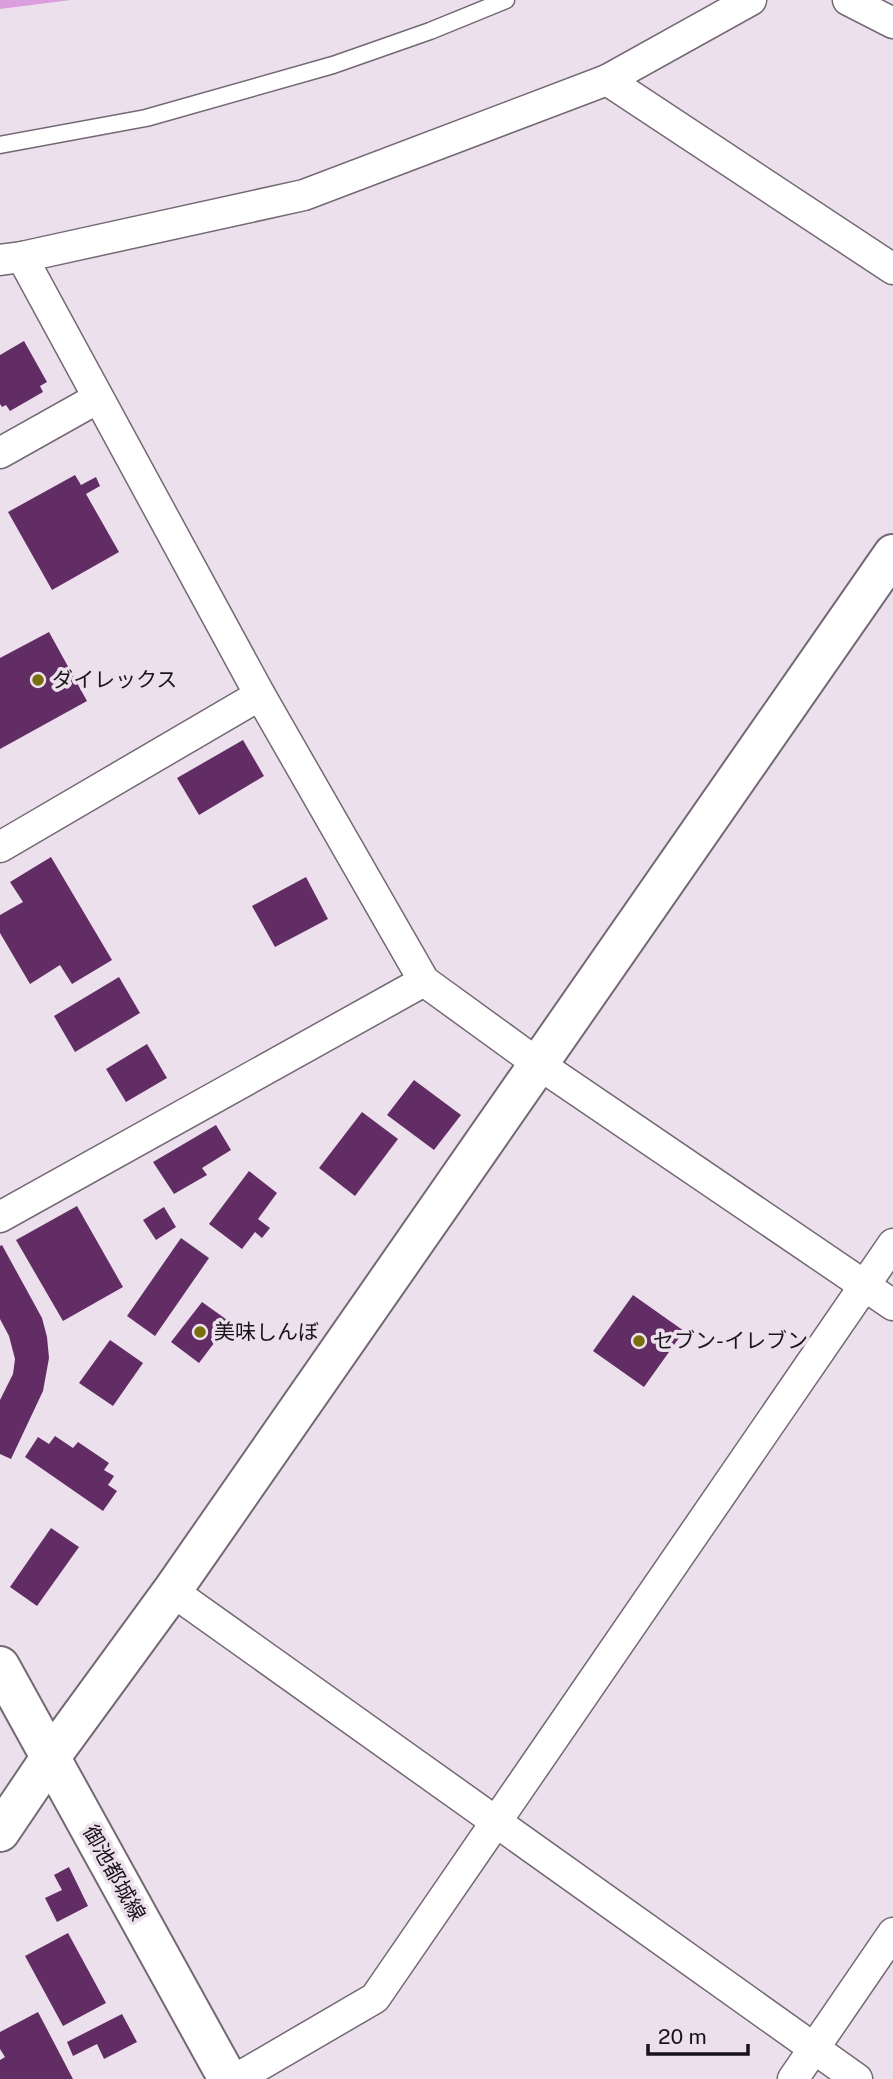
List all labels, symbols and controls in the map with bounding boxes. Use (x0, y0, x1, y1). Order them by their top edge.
place label: ダイレックス (52, 667, 177, 692)
marker: ダイレックス (30, 672, 46, 688)
place label: 美味しんぼ (214, 1319, 319, 1344)
marker: 美味しんぼ (192, 1324, 208, 1340)
place label: セブン-イレブン (653, 1328, 808, 1353)
marker: セブン-イレブン (631, 1333, 647, 1349)
street label: 御池都城線 (78, 1821, 151, 1925)
scale bar (648, 2012, 748, 2056)
text: 20 m (658, 2024, 707, 2049)

